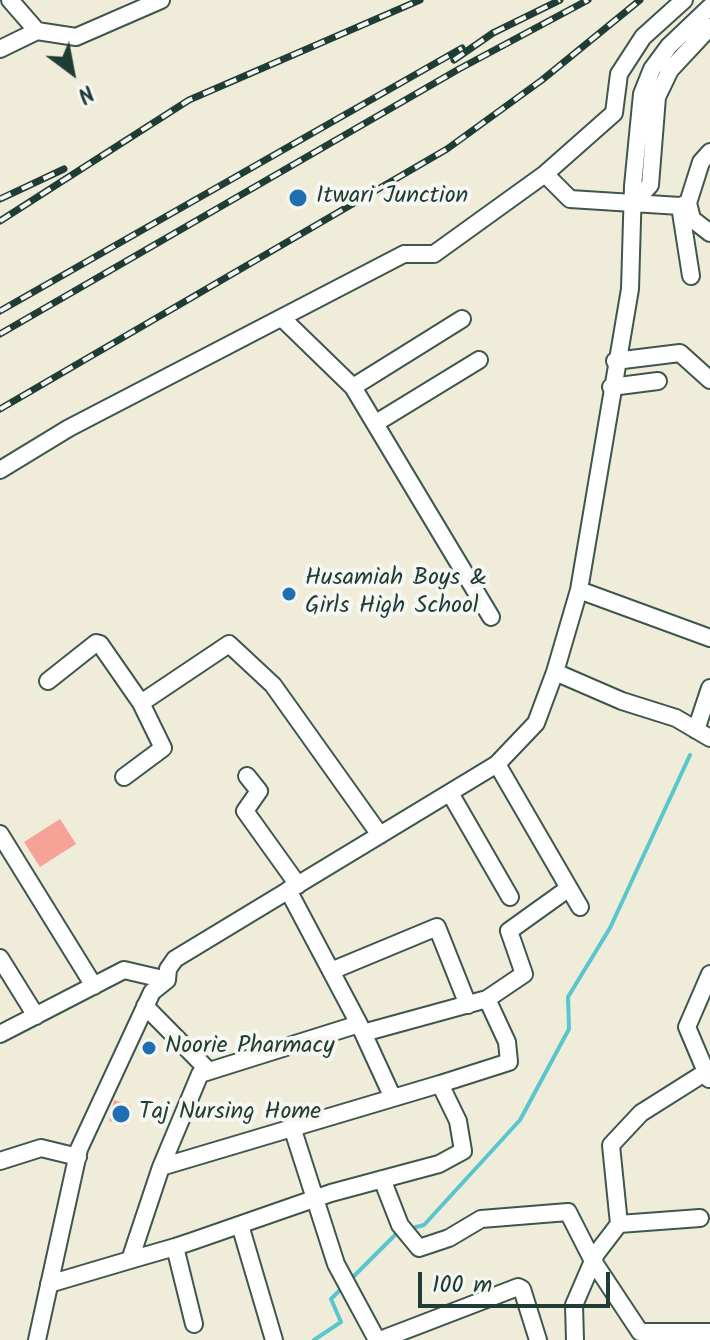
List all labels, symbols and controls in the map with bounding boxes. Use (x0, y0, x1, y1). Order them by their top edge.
north arrow (32, 32, 112, 112)
text: N (70, 74, 100, 111)
place label: Itwari Junction (316, 184, 468, 212)
marker: Itwari Junction (287, 187, 309, 209)
place label: Husamiah Boys & Girls High School (305, 566, 487, 622)
marker: Husamiah Boys & Girls High School (280, 585, 298, 603)
place label: Noorie Pharmacy (165, 1034, 334, 1062)
marker: Noorie Pharmacy (140, 1039, 158, 1057)
place label: Taj Nursing Home (139, 1100, 321, 1128)
marker: Taj Nursing Home (110, 1103, 132, 1125)
scale bar (422, 1256, 614, 1306)
text: 100 m (432, 1266, 492, 1305)

